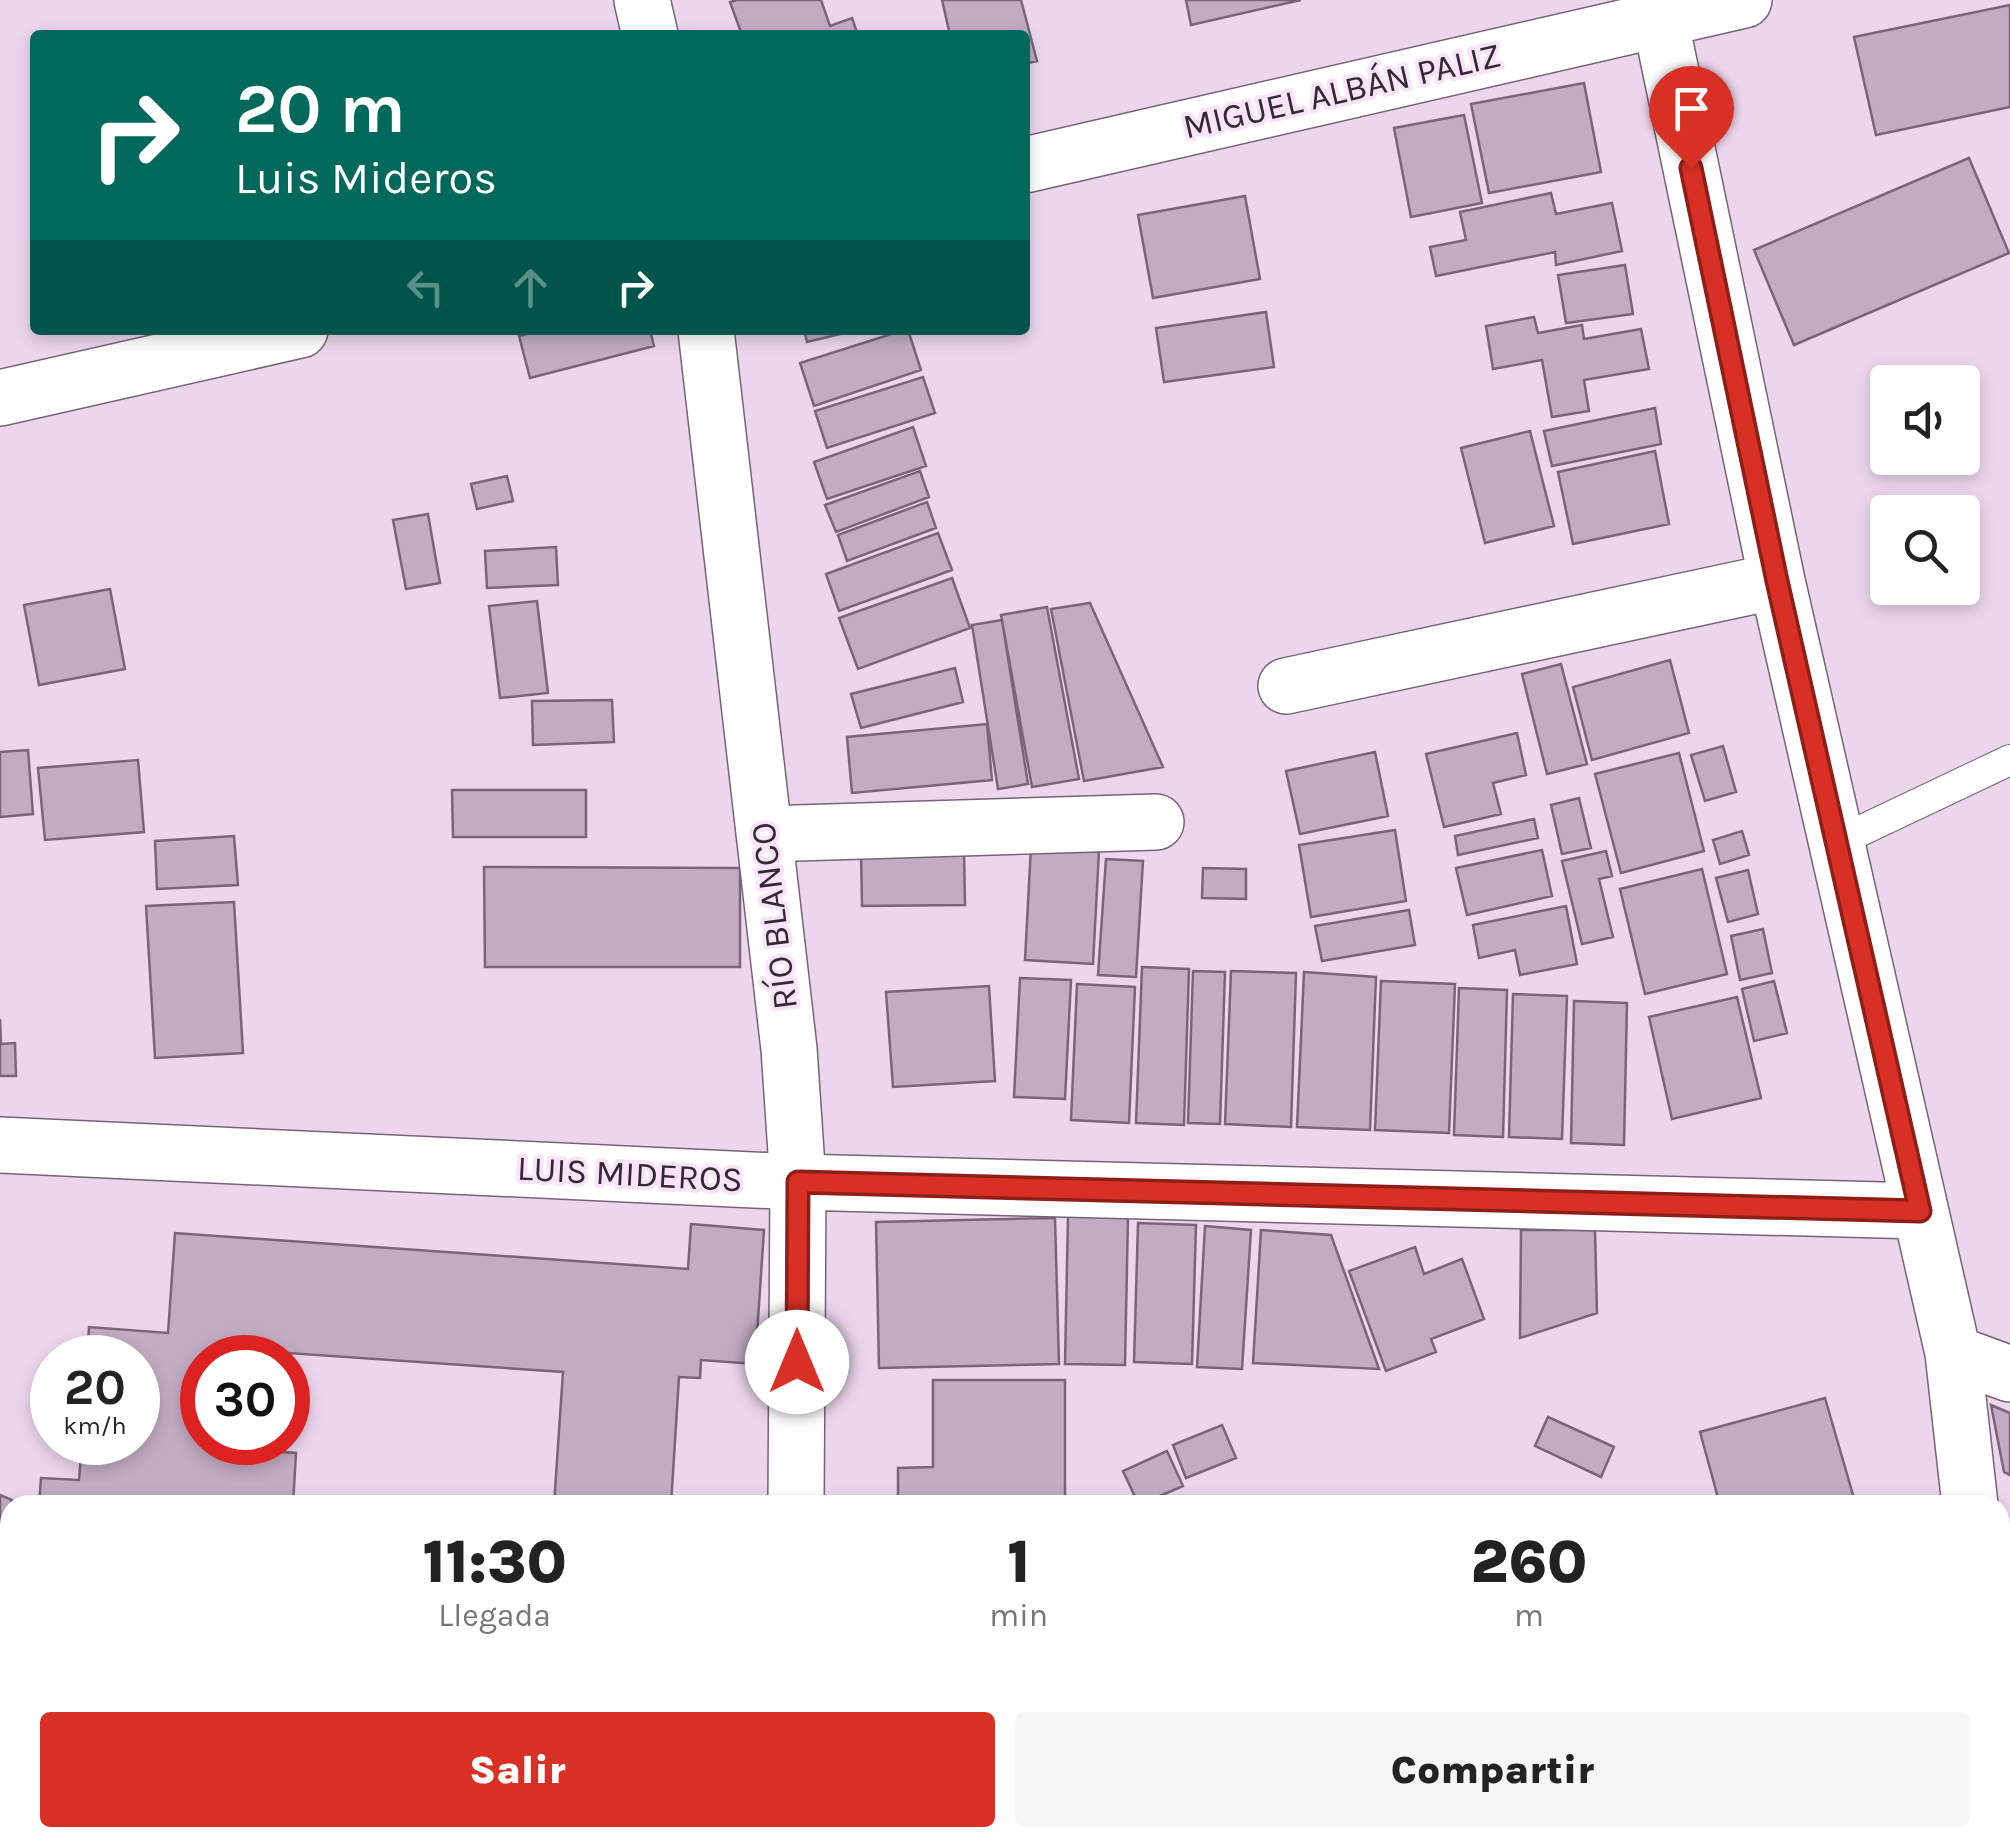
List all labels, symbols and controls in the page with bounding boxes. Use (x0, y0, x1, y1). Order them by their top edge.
street label: MIGUEL ALBÁN PALIZ (1179, 34, 1505, 148)
pin (1649, 66, 1734, 169)
text: 20 m (235, 68, 406, 150)
icon: right (70, 70, 200, 200)
icon: arrive (1664, 81, 1719, 136)
text: Luis Mideros (235, 152, 497, 204)
icon: left (398, 260, 453, 315)
icon: ahead (503, 260, 558, 315)
icon: right (608, 260, 663, 315)
map controls (1870, 365, 1980, 605)
button: sound (1870, 365, 1980, 475)
button: search (1870, 495, 1980, 605)
street label: RÍO BLANCO (742, 820, 806, 1012)
street label: LUIS MIDEROS (516, 1148, 744, 1200)
position arrow (745, 1310, 849, 1414)
speed limit sign: 30 (180, 1335, 310, 1465)
text: 20 (64, 1358, 126, 1417)
text: km/h (63, 1411, 127, 1440)
text: 11:30 (422, 1527, 567, 1597)
text: 1 (1007, 1527, 1030, 1597)
text: 260 (1471, 1527, 1588, 1597)
text: Llegada (438, 1597, 551, 1634)
text: min (989, 1597, 1048, 1634)
text: m (1514, 1597, 1544, 1634)
button: Salir (40, 1712, 995, 1827)
button: Compartir (1015, 1712, 1970, 1827)

